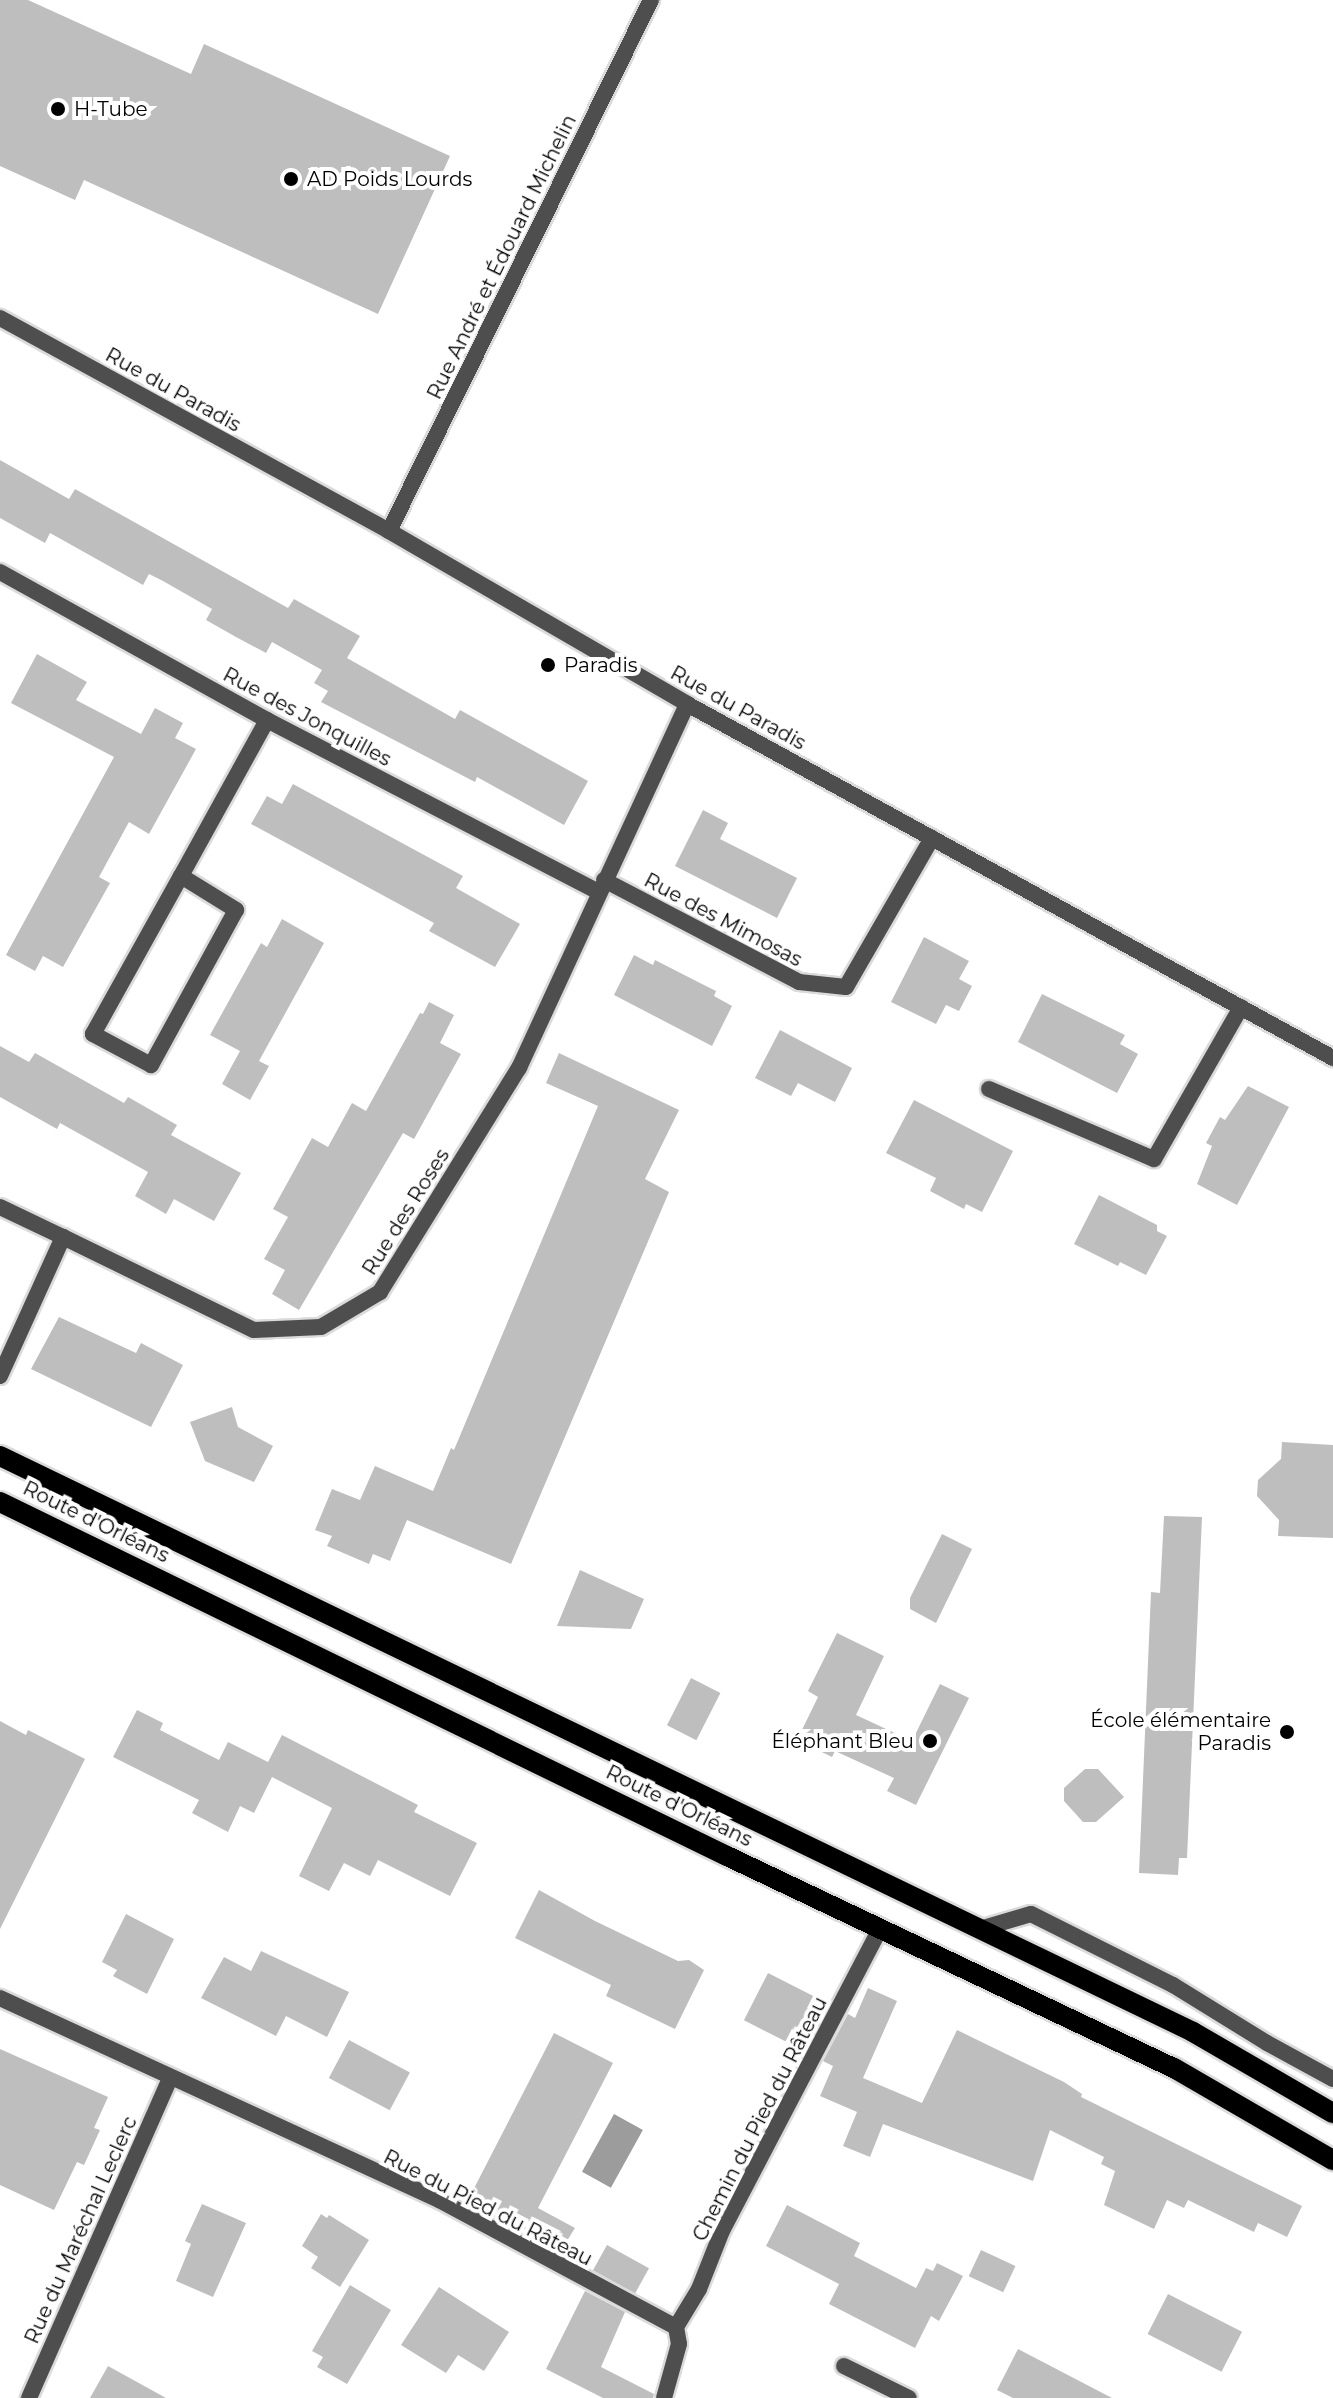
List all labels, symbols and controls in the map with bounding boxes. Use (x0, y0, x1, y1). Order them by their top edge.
place label: H-Tube (74, 97, 148, 121)
marker: H-Tube (49, 100, 67, 118)
street label: Rue André et Édouard Michelin (422, 111, 582, 403)
place label: AD Poids Lourds (307, 167, 472, 191)
marker: AD Poids Lourds (282, 170, 300, 188)
street label: Rue du Paradis (101, 343, 245, 437)
place label: Paradis (564, 653, 638, 677)
marker: Paradis (539, 656, 557, 674)
street label: Rue du Paradis (666, 661, 810, 755)
street label: Rue des Jonquilles (219, 663, 395, 771)
street label: Rue des Mimosas (640, 868, 806, 972)
street label: Rue des Roses (358, 1144, 454, 1280)
street label: Route d'Orléans (19, 1476, 173, 1568)
place label: École élémentaire Paradis (1090, 1708, 1271, 1755)
marker: École élémentaire Paradis (1278, 1723, 1296, 1741)
place label: Éléphant Bleu (771, 1729, 914, 1753)
marker: Éléphant Bleu (921, 1732, 939, 1750)
street label: Route d'Orléans (602, 1760, 756, 1852)
street label: Chemin du Pied du Râteau (688, 1993, 832, 2245)
street label: Rue du Maréchal Leclerc (20, 2113, 142, 2347)
street label: Rue du Pied du Râteau (380, 2145, 596, 2271)

